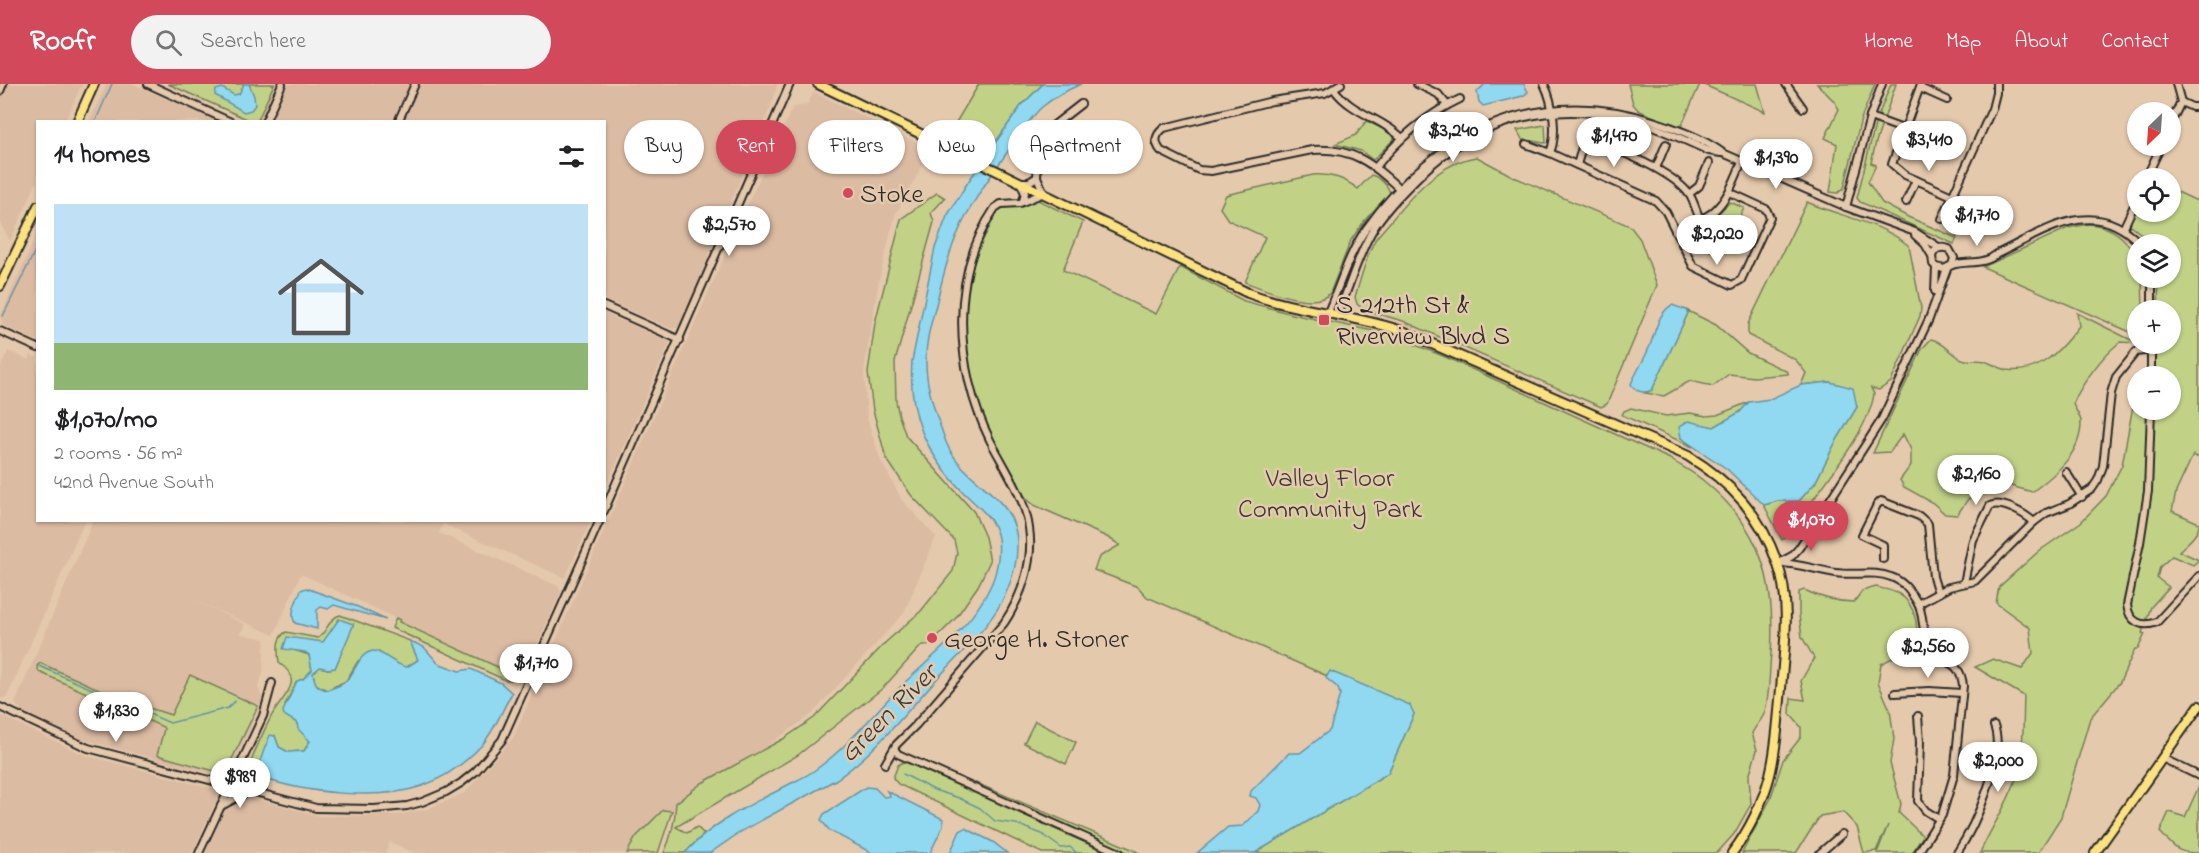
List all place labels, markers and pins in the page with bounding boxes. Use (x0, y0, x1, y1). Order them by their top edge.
pin: $3,240 (1404, 112, 1502, 163)
pin: $1,470 (1565, 117, 1663, 168)
pin: $3,410 (1880, 121, 1978, 172)
pin: $1,390 (1727, 139, 1825, 190)
place label: Stoke (860, 176, 924, 215)
marker: Stoke (841, 186, 855, 200)
pin: $1,710 (1928, 196, 2026, 247)
pin: $2,570 (680, 206, 778, 257)
pin: $2,020 (1668, 215, 1766, 266)
place label: S 212th St & Riverview Blvd S (1336, 287, 1510, 357)
marker: S 212th St & Riverview Blvd S (1317, 313, 1331, 327)
pin: $2,160 (1927, 455, 2025, 506)
pin: $1,070 (1762, 501, 1860, 552)
place label: George H. Stoner (944, 621, 1129, 660)
pin: $2,560 (1879, 628, 1977, 679)
marker: George H. Stoner (925, 631, 939, 645)
pin: $1,710 (487, 644, 585, 695)
pin: $1,830 (67, 692, 165, 743)
pin: $2,000 (1949, 742, 2047, 793)
pin: $989 (204, 758, 276, 809)

